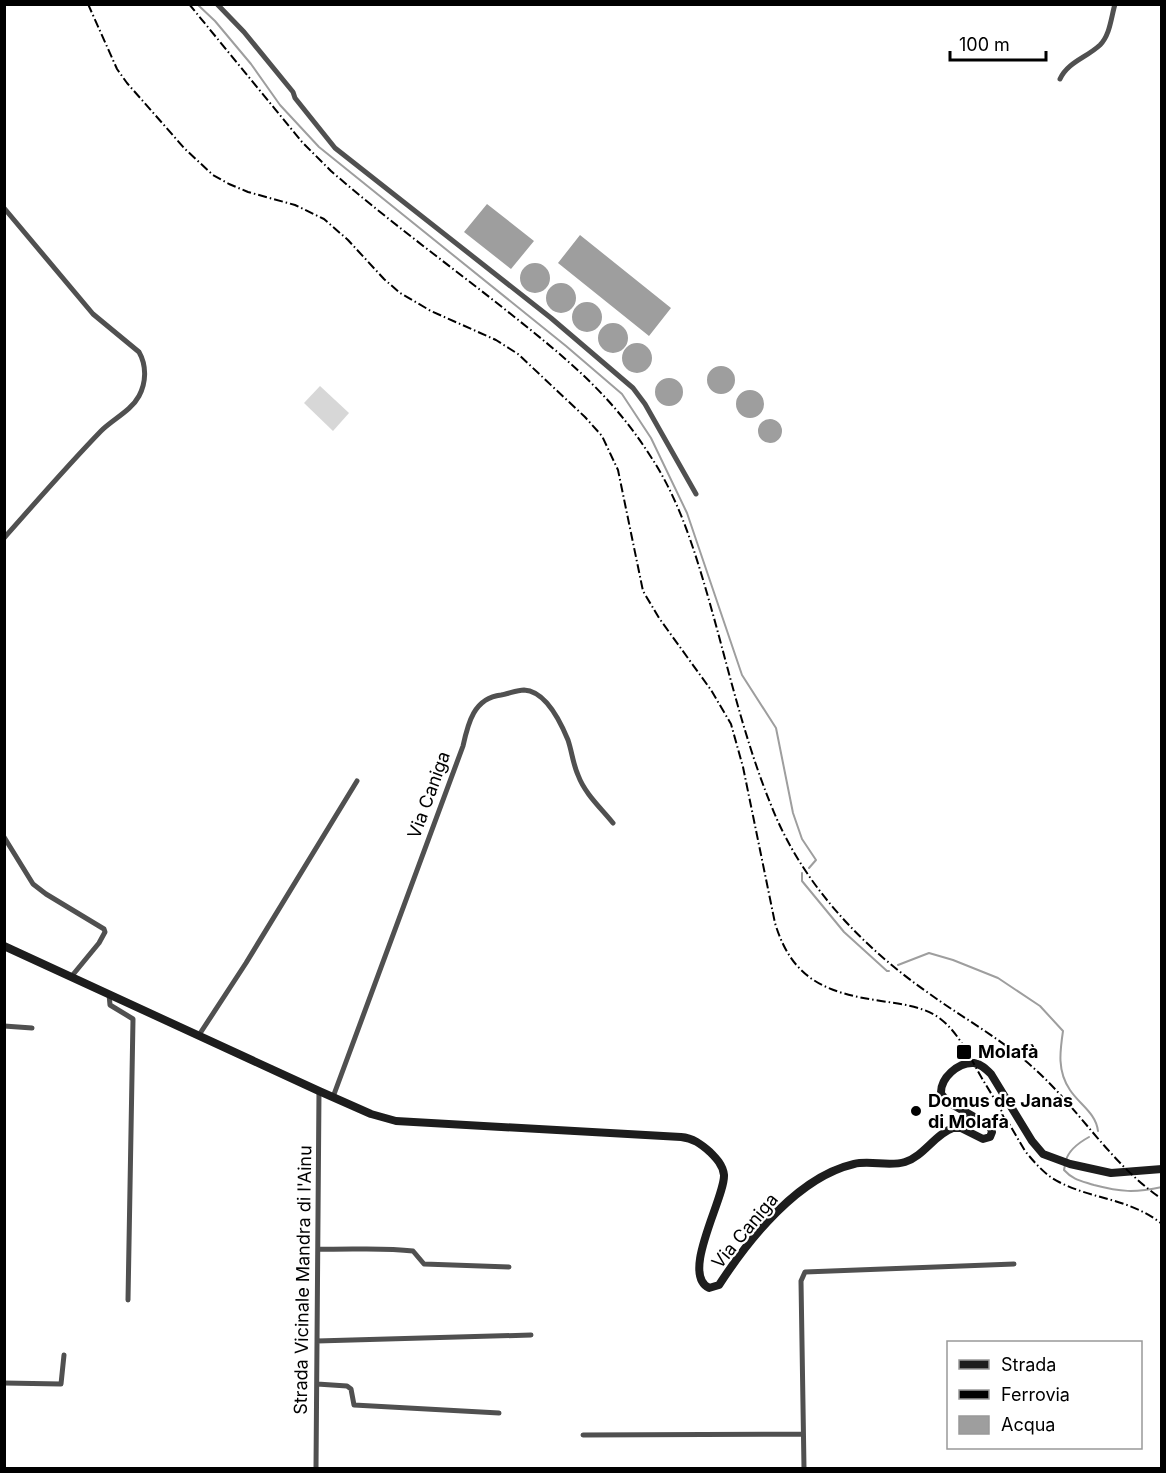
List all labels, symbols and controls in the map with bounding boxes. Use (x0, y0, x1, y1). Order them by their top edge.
scale bar (950, 24, 1046, 62)
text: 100 m (959, 34, 1010, 55)
street label: Via Caniga (403, 748, 454, 841)
place label: Molafà (978, 1041, 1038, 1062)
marker: Molafà (955, 1043, 973, 1061)
place label: Domus de Janas di Molafà (928, 1090, 1073, 1132)
marker: Domus de Janas di Molafà (909, 1104, 923, 1118)
street label: Strada Vicinale Mandra di l'Ainu (290, 1145, 315, 1415)
street label: Via Caniga (707, 1189, 782, 1272)
legend (947, 1341, 1142, 1449)
text: Strada (1001, 1354, 1056, 1375)
text: Ferrovia (1001, 1384, 1070, 1405)
text: Acqua (1001, 1414, 1055, 1435)

